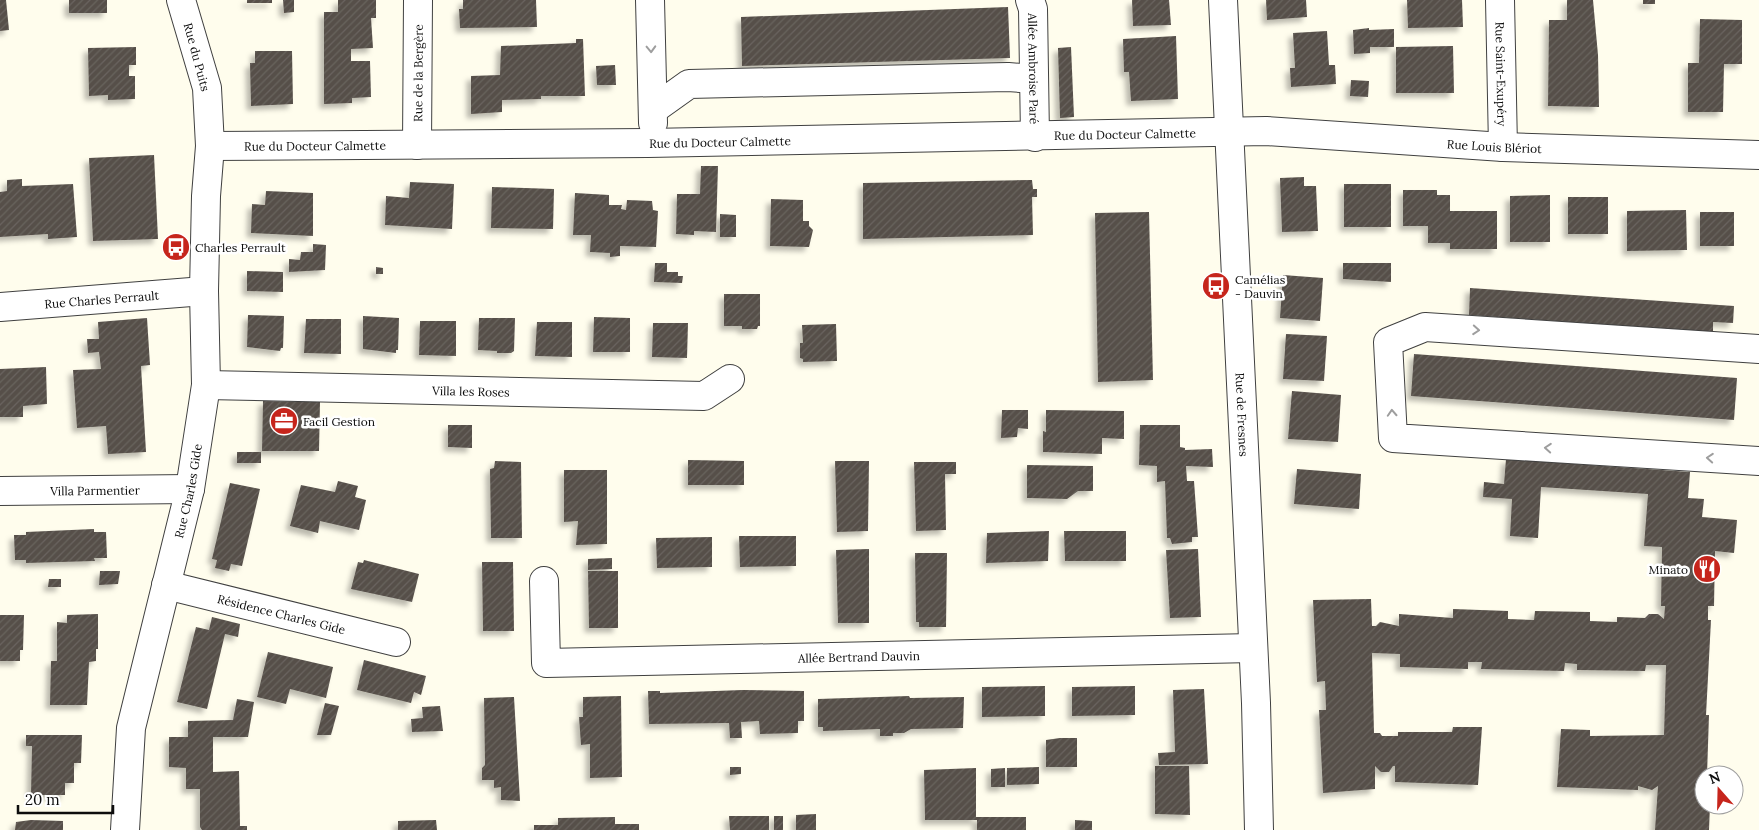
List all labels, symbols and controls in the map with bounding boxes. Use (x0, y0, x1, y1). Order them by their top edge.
street label: Allée Ambroise Paré (1026, 12, 1042, 125)
street label: Rue du Puits (181, 21, 213, 93)
street label: Rue Saint-Exupéry (1493, 21, 1510, 127)
street label: Rue de la Bergère (410, 24, 425, 122)
one-way arrow (646, 45, 657, 53)
street label: Rue du Docteur Calmette (1054, 125, 1196, 143)
street label: Rue du Docteur Calmette (649, 133, 792, 150)
street label: Rue Louis Blériot (1446, 136, 1542, 156)
street label: Rue du Docteur Calmette (244, 137, 386, 153)
bus stop icon: Charles Perrault (161, 232, 191, 262)
place label: Charles Perrault (195, 240, 286, 255)
bus stop icon: Camélias - Dauvin (1201, 271, 1231, 301)
place label: Camélias - Dauvin (1235, 272, 1286, 301)
street label: Rue Charles Perrault (44, 287, 160, 311)
one-way arrow (1472, 325, 1480, 336)
street label: Rue de Fresnes (1233, 372, 1252, 457)
street label: Villa les Roses (431, 382, 510, 399)
office icon: Facil Gestion (269, 406, 299, 436)
one-way arrow (1386, 409, 1397, 417)
place label: Facil Gestion (303, 414, 375, 429)
street label: Rue Charles Gide (171, 442, 204, 540)
one-way arrow (1544, 442, 1552, 453)
one-way arrow (1706, 453, 1714, 464)
street label: Villa Parmentier (49, 482, 141, 498)
restaurant icon: Minato (1692, 554, 1722, 584)
place label: Minato (1649, 562, 1688, 577)
street label: Résidence Charles Gide (216, 591, 348, 637)
street label: Allée Bertrand Dauvin (797, 648, 920, 665)
north arrow (1694, 765, 1744, 815)
text: N (1706, 767, 1723, 788)
scale bar (18, 782, 112, 814)
text: 20 m (25, 790, 60, 809)

